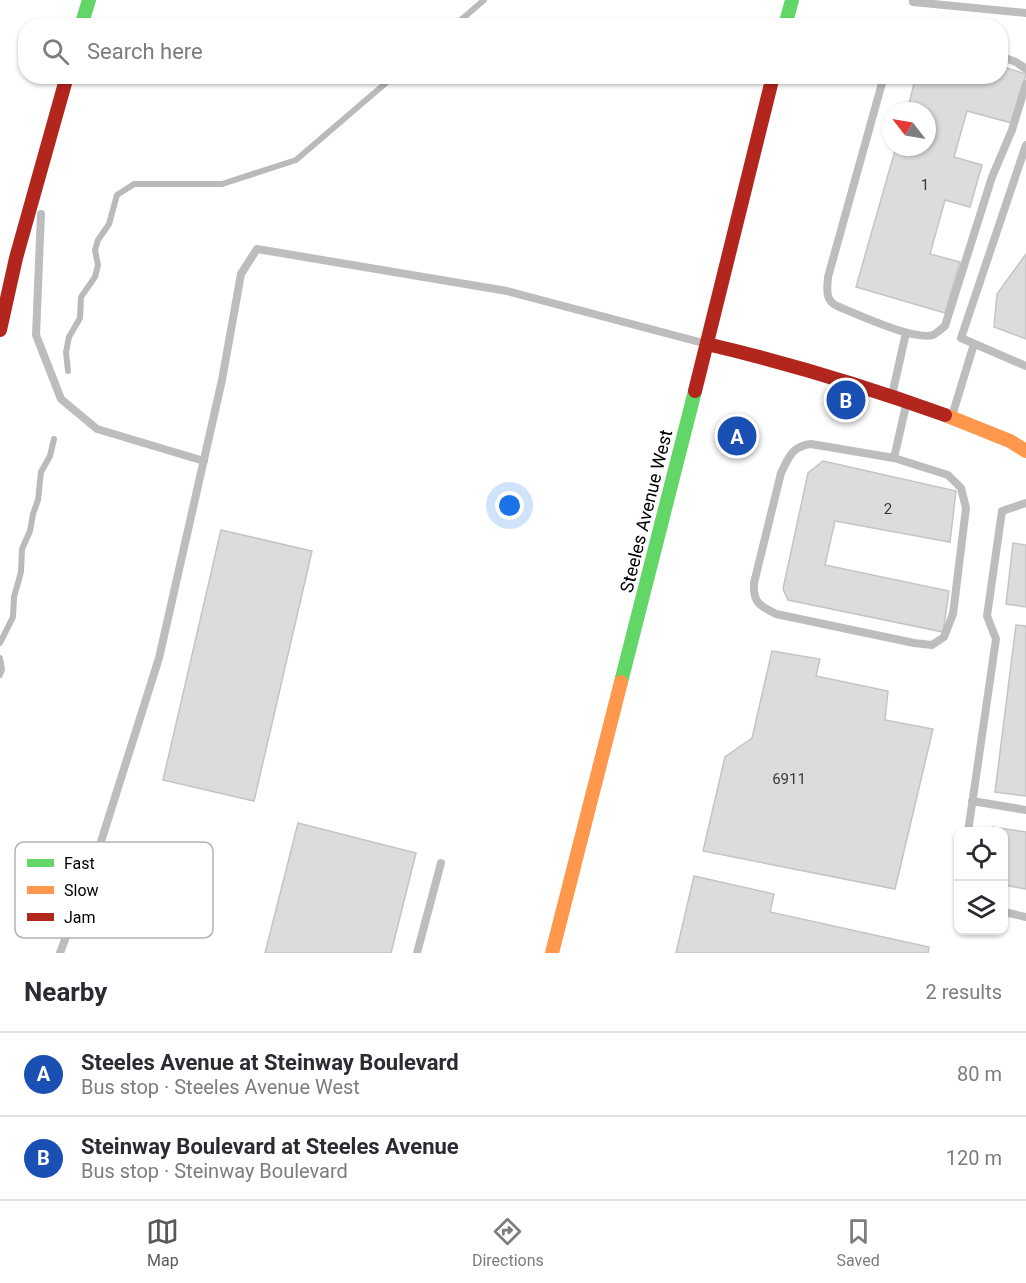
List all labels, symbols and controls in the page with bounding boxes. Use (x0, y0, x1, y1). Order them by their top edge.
search box (18, 18, 1008, 84)
icon: search (39, 35, 72, 68)
text: Search here (87, 39, 203, 64)
north arrow (882, 102, 936, 156)
house number: 1 (921, 176, 929, 194)
pin: B (826, 378, 866, 422)
pin: A (718, 414, 756, 458)
street label: Steeles Avenue West (616, 427, 676, 595)
your location (495, 491, 524, 520)
house number: 2 (884, 500, 892, 518)
house number: 6911 (772, 770, 806, 788)
map controls (954, 827, 1008, 935)
button: locate (954, 827, 1008, 881)
legend (15, 842, 213, 938)
text: Fast (64, 854, 95, 873)
text: Slow (64, 881, 99, 900)
button: layers (954, 881, 1008, 935)
text: Jam (64, 908, 96, 927)
text: Nearby (24, 977, 107, 1007)
text: 2 results (926, 980, 1002, 1004)
text: Steeles Avenue at Steinway Boulevard (81, 1050, 459, 1075)
text: A (37, 1062, 50, 1086)
text: 80 m (957, 1062, 1002, 1086)
text: Bus stop · Steeles Avenue West (81, 1075, 360, 1099)
text: Steinway Boulevard at Steeles Avenue (81, 1134, 459, 1159)
text: B (37, 1146, 50, 1170)
text: 120 m (946, 1146, 1002, 1170)
text: Bus stop · Steinway Boulevard (81, 1159, 348, 1183)
tab: Map (146, 1215, 179, 1270)
tab: Directions (472, 1215, 544, 1270)
tab: Saved (836, 1215, 880, 1270)

